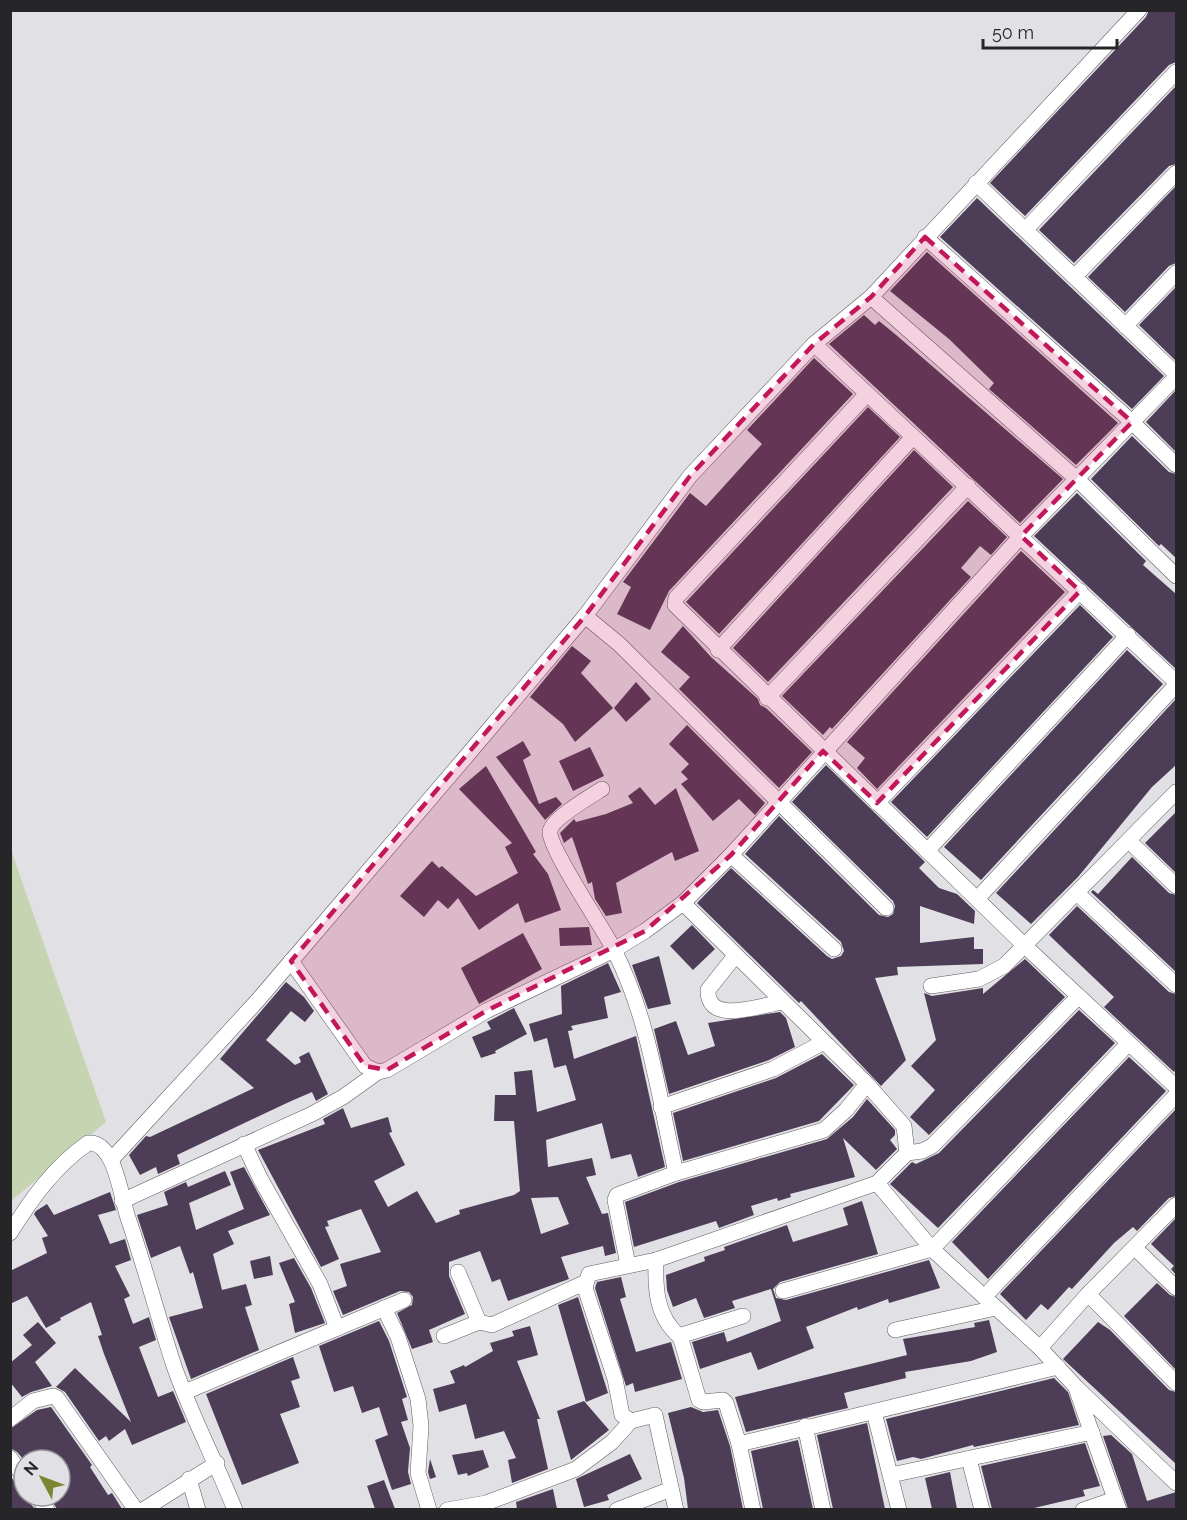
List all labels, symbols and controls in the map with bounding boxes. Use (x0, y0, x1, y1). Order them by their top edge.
scale bar (983, 12, 1116, 50)
text: 50 m (992, 22, 1034, 43)
north arrow (12, 1448, 72, 1508)
text: N (20, 1458, 42, 1479)

